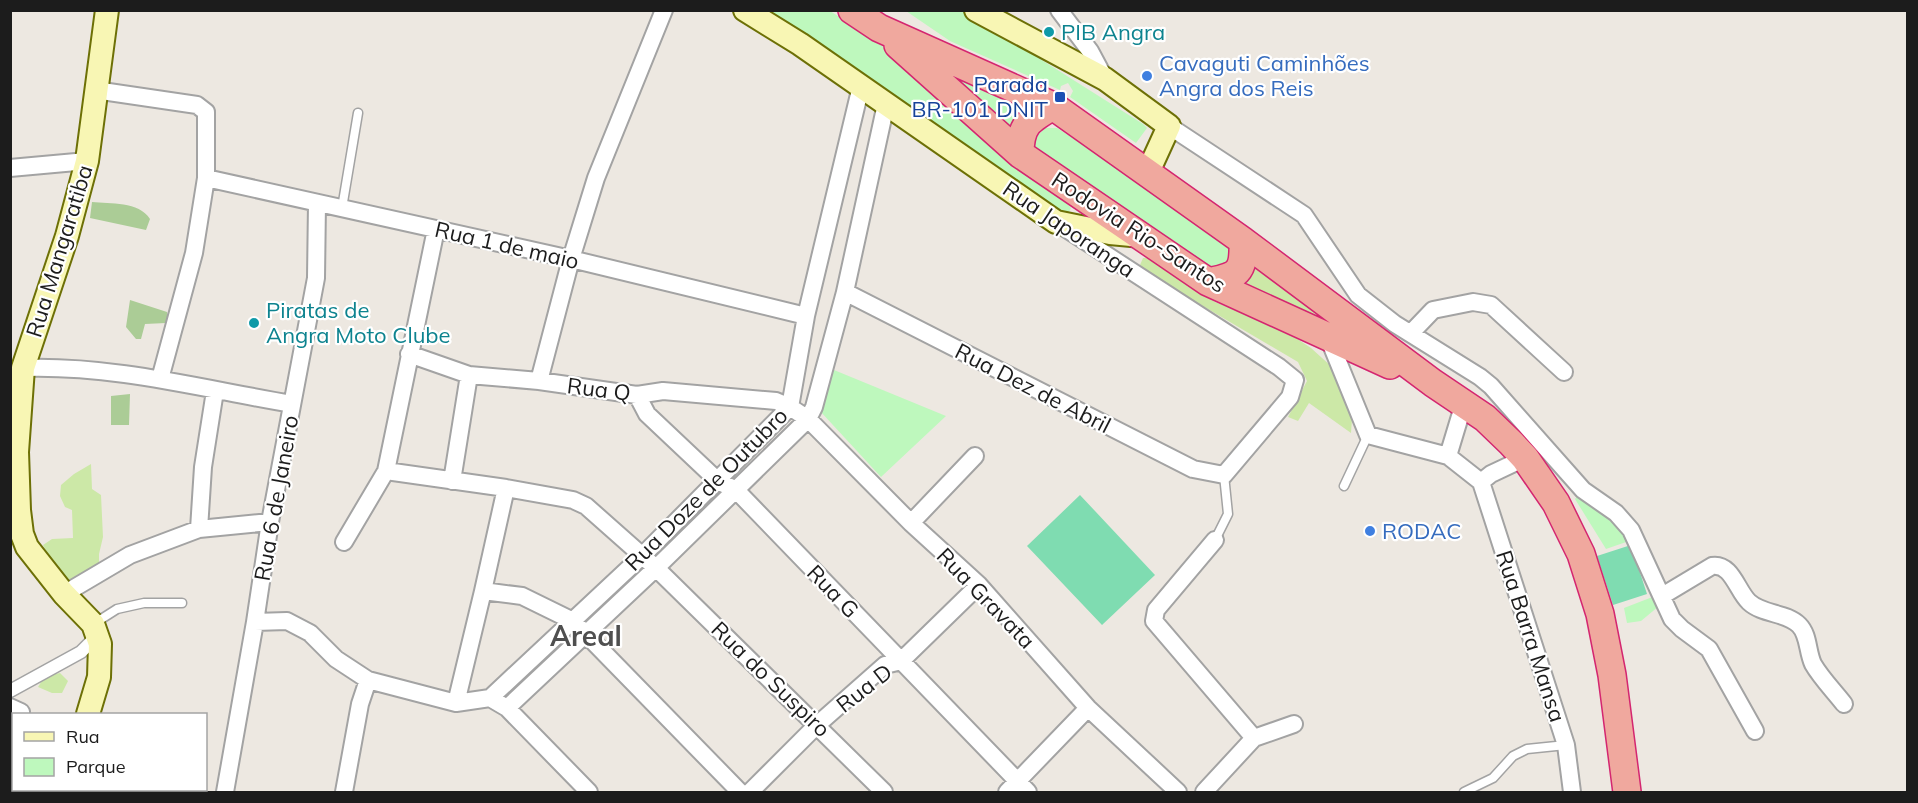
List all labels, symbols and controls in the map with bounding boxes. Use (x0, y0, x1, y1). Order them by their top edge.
place label: PIB Angra (1061, 18, 1165, 46)
marker: PIB Angra (1042, 25, 1056, 39)
place label: Cavaguti Caminhões Angra dos Reis (1159, 49, 1370, 102)
marker: Cavaguti Caminhões Angra dos Reis (1140, 69, 1154, 83)
place label: Parada BR-101 DNIT (912, 70, 1048, 123)
marker: Parada BR-101 DNIT (1053, 90, 1067, 104)
street label: Rua Mangaratiba (19, 161, 99, 341)
street label: Rodovia Rio-Santos (1047, 165, 1231, 299)
street label: Rua Japoranga (998, 174, 1140, 284)
street label: Rua 1 de maio (432, 215, 582, 275)
place label: Piratas de Angra Moto Clube (266, 296, 451, 349)
marker: Piratas de Angra Moto Clube (247, 316, 261, 330)
street label: Rua Dez de Abril (950, 337, 1116, 439)
street label: Rua Q (566, 371, 632, 407)
street label: Rua Doze de Outubro (619, 402, 793, 576)
street label: Rua 6 de Janeiro (248, 413, 304, 583)
place label: RODAC (1382, 517, 1461, 545)
marker: RODAC (1363, 524, 1377, 538)
street label: Rua Gravata (931, 542, 1041, 654)
street label: Rua Barra Mansa (1490, 547, 1572, 725)
street label: Rua G (801, 559, 865, 623)
street label: Rua do Suspiro (706, 615, 836, 743)
district label: Areal (550, 618, 622, 653)
street label: Rua D (830, 657, 898, 719)
legend (12, 713, 207, 791)
text: Rua (66, 725, 100, 748)
text: Parque (66, 755, 125, 778)

